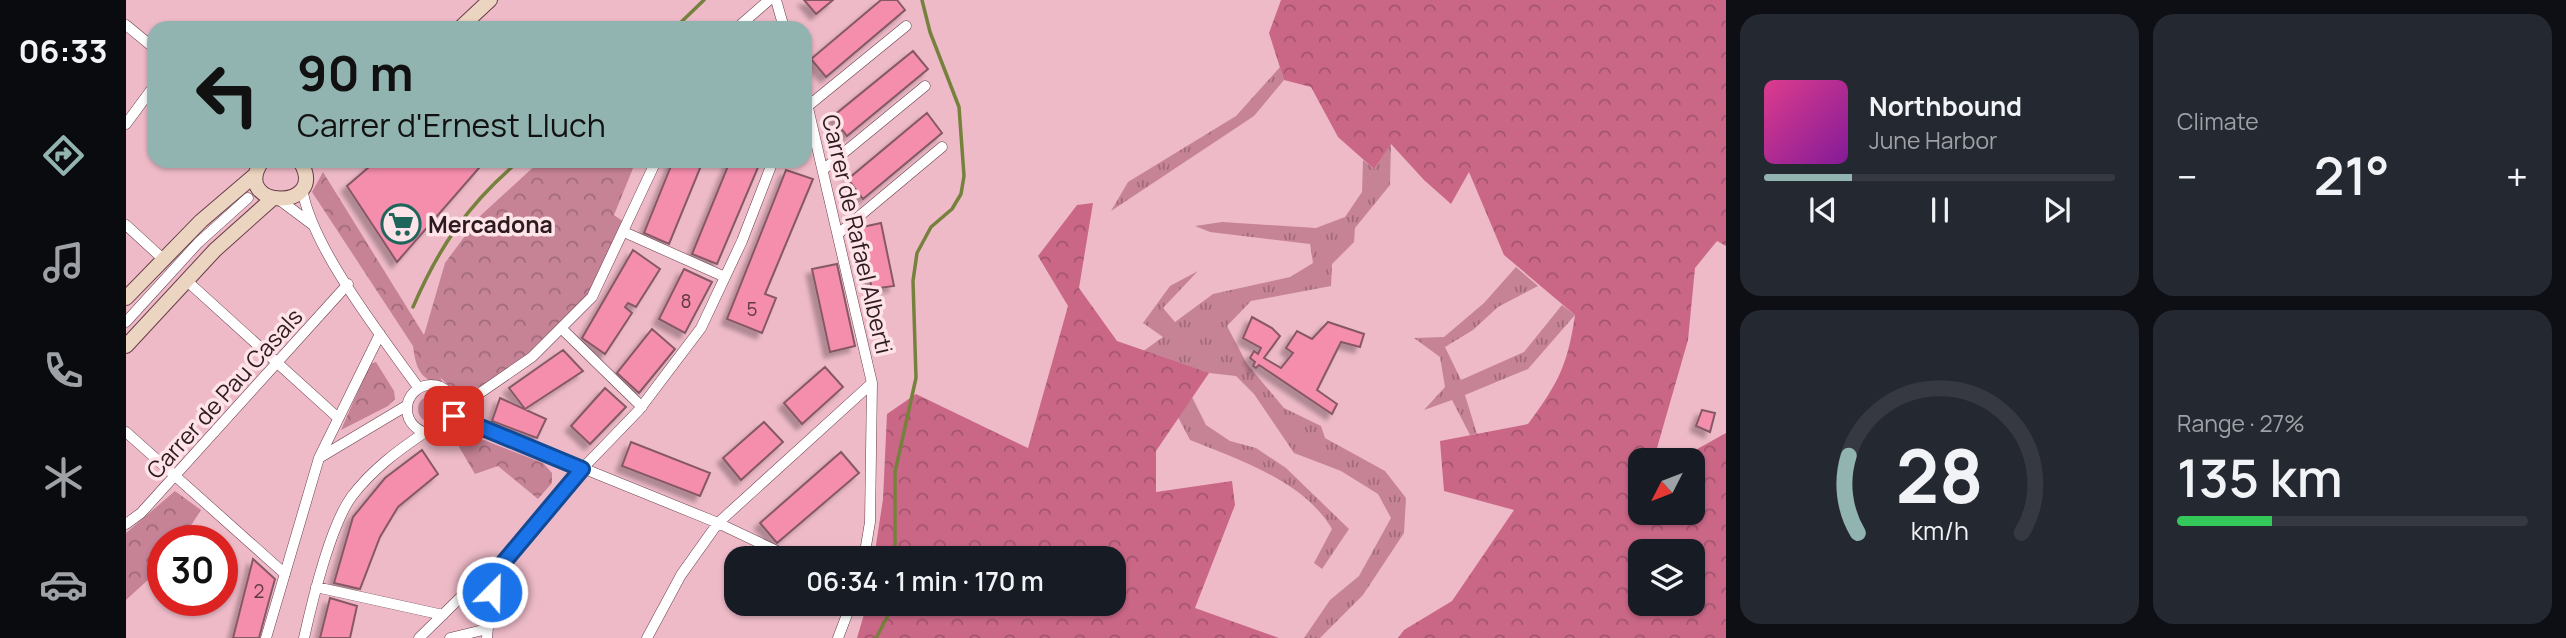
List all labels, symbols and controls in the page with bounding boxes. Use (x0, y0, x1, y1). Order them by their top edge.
text: 06:33 (18, 29, 108, 73)
text: 90 m (297, 39, 414, 106)
icon: left (182, 49, 273, 140)
text: Northbound (1869, 88, 2022, 124)
text: Carrer d'Ernest Lluch (297, 103, 606, 147)
text: Climate (2177, 105, 2259, 137)
street label: Carrer de Rafael Alberti (815, 111, 901, 357)
text: June Harbor (1869, 124, 1997, 156)
icon: directions (39, 131, 88, 180)
text: 21° (2314, 140, 2390, 211)
text: − (2177, 150, 2198, 202)
text: + (2506, 150, 2528, 202)
icon: previous (1804, 191, 1842, 229)
icon: pause (1921, 191, 1959, 229)
icon: next (2038, 191, 2076, 229)
supermarket icon: Mercadona (380, 203, 422, 245)
place label: Mercadona (428, 208, 553, 240)
icon: music (39, 238, 88, 287)
house number: 8 (680, 288, 692, 314)
house number: 5 (747, 296, 758, 322)
street label: Carrer de Pau Casals (139, 301, 309, 485)
icon: phone (39, 346, 88, 395)
pin (424, 386, 484, 446)
icon: arrive (435, 397, 473, 435)
text: Range · 27% (2177, 407, 2305, 439)
text: 28 (1896, 425, 1983, 525)
text: 135 km (2177, 442, 2343, 513)
north arrow (1628, 448, 1704, 525)
map controls (1628, 448, 1705, 616)
icon: climate (39, 453, 88, 502)
text: km/h (1910, 513, 1969, 548)
speed limit sign: 30 (147, 525, 238, 616)
button: layers (1628, 539, 1705, 616)
position arrow (455, 555, 529, 629)
icon: car (39, 560, 88, 609)
text: 06:34 · 1 min · 170 m (806, 563, 1044, 599)
house number: 2 (254, 578, 264, 604)

